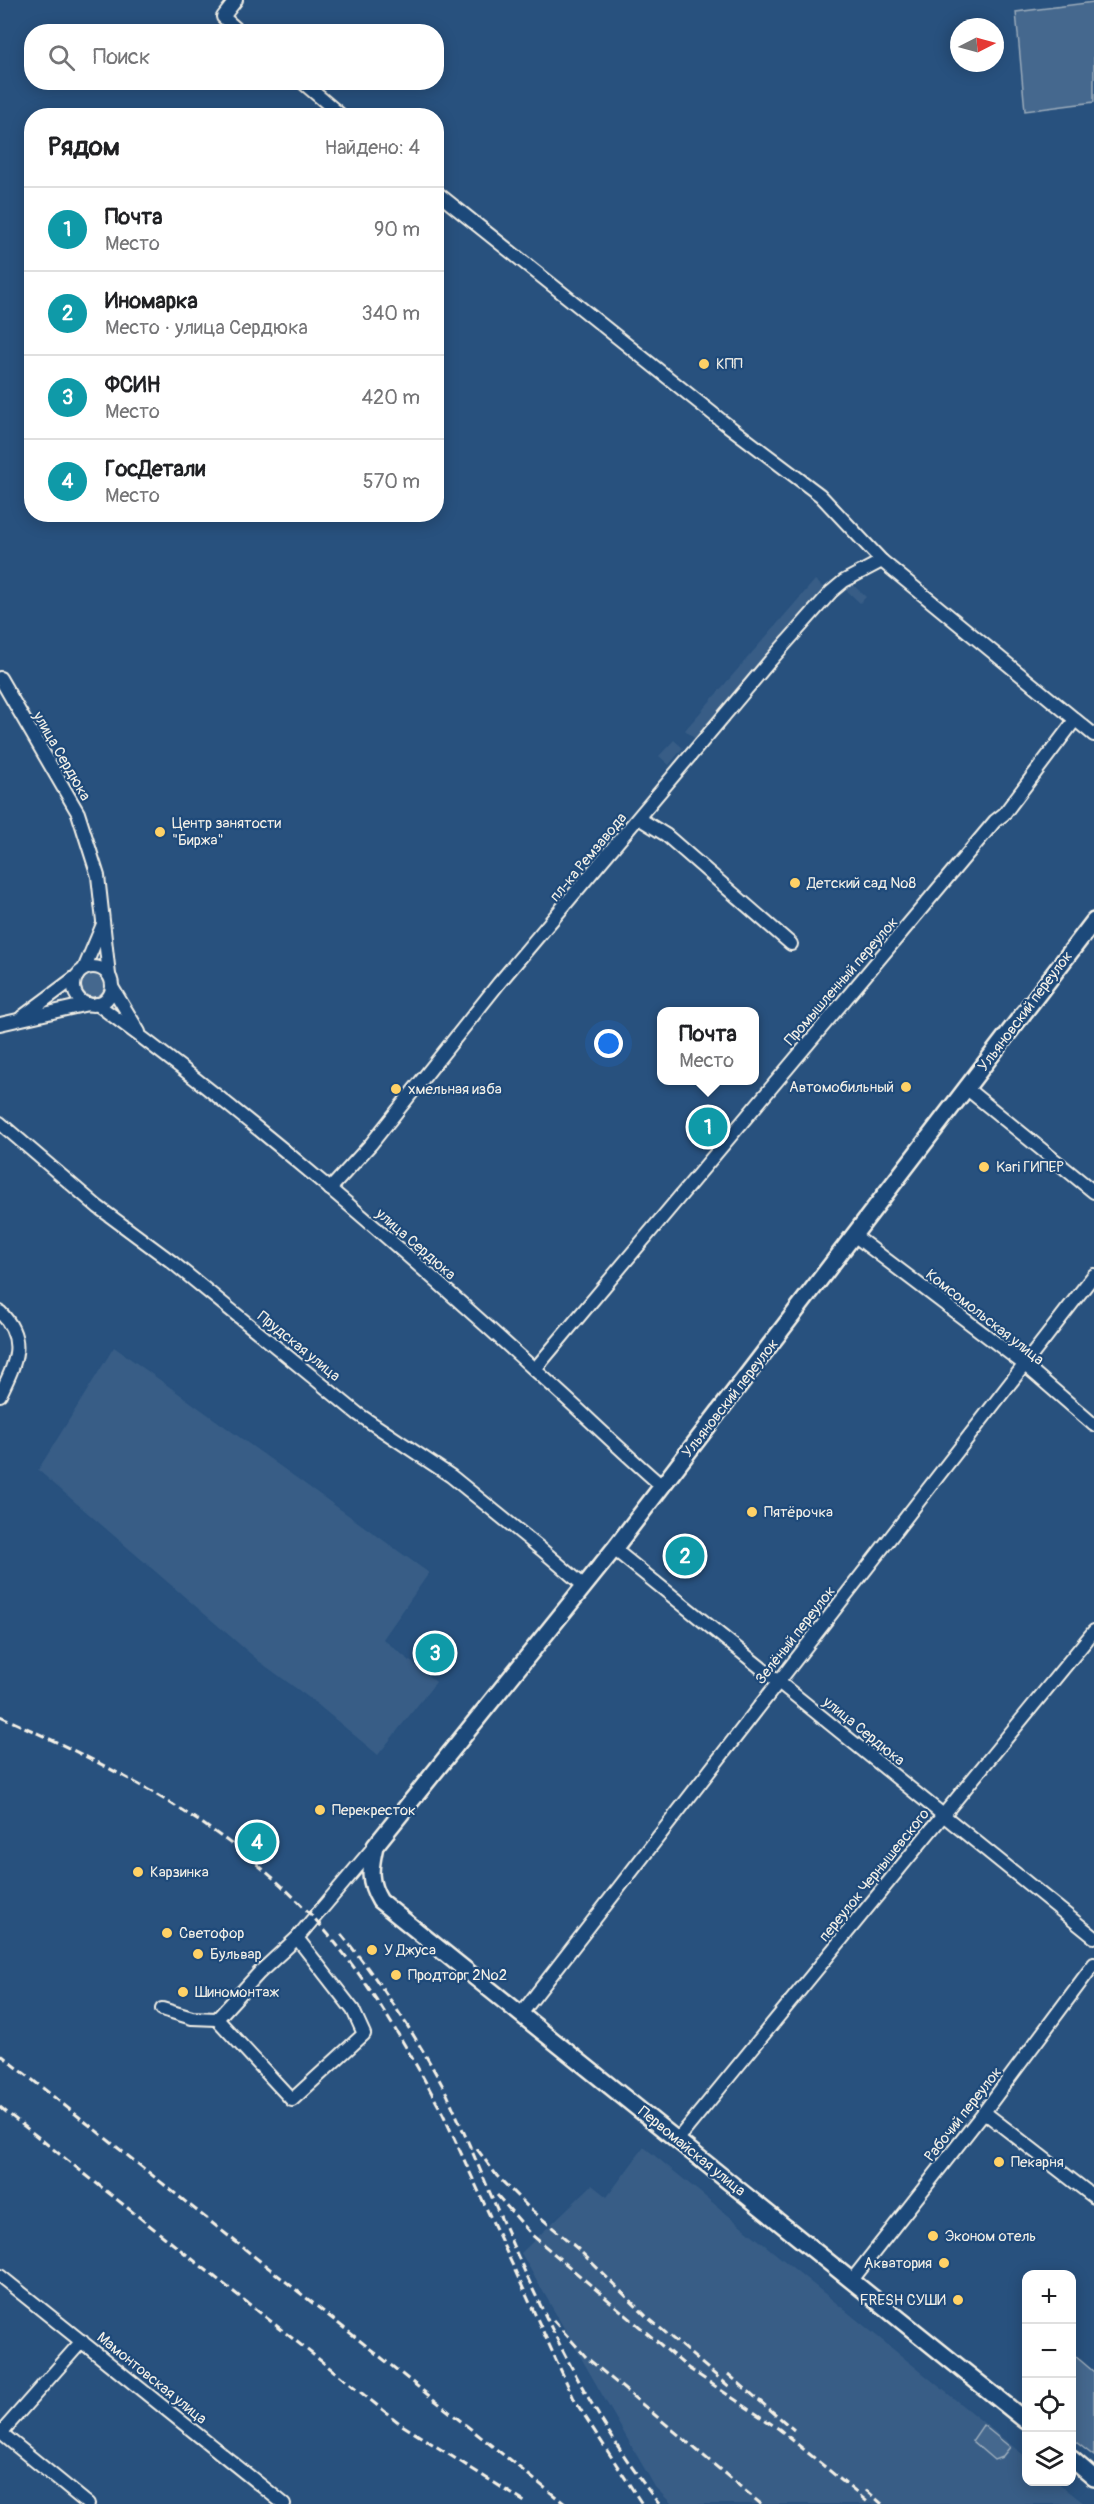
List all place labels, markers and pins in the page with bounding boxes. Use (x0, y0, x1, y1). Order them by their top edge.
place label: КПП (716, 355, 743, 374)
marker: КПП (697, 357, 711, 371)
place label: Центр занятости "Биржа" (172, 814, 282, 850)
marker: Центр занятости "Биржа" (153, 825, 167, 839)
place label: Детский сад №8 (806, 874, 916, 893)
marker: Детский сад №8 (788, 876, 802, 890)
place label: Автомобильный (789, 1078, 894, 1097)
place label: хмельная изба (408, 1080, 502, 1099)
marker: Автомобильный (899, 1080, 913, 1094)
marker: хмельная изба (389, 1082, 403, 1096)
pin: 1 (688, 1104, 728, 1150)
place label: Kari ГИПЕР (996, 1158, 1064, 1177)
marker: Kari ГИПЕР (977, 1160, 991, 1174)
place label: Пятёрочка (764, 1503, 833, 1522)
marker: Пятёрочка (745, 1505, 759, 1519)
pin: 2 (666, 1534, 704, 1578)
pin: 3 (416, 1630, 454, 1676)
place label: Перекресток (332, 1801, 416, 1820)
marker: Перекресток (313, 1803, 327, 1817)
pin: 4 (238, 1820, 276, 1864)
place label: Карзинка (150, 1863, 209, 1882)
marker: Карзинка (131, 1865, 145, 1879)
place label: Светофор (179, 1924, 244, 1943)
marker: Светофор (160, 1926, 174, 1940)
place label: У Джуса (384, 1941, 436, 1960)
marker: У Джуса (365, 1943, 379, 1957)
place label: Бульвар (210, 1945, 262, 1964)
marker: Бульвар (191, 1947, 205, 1961)
place label: Продторг 2№2 (408, 1966, 507, 1985)
marker: Продторг 2№2 (389, 1968, 403, 1982)
place label: Шиномонтаж (195, 1983, 279, 2002)
marker: Шиномонтаж (176, 1985, 190, 1999)
place label: Пекарня (1011, 2153, 1064, 2172)
marker: Пекарня (992, 2155, 1006, 2169)
place label: Эконом отель (945, 2227, 1036, 2246)
marker: Эконом отель (926, 2229, 940, 2243)
place label: Акватория (864, 2254, 932, 2273)
marker: Акватория (937, 2256, 951, 2270)
place label: FRESH СУШИ (859, 2291, 946, 2310)
marker: FRESH СУШИ (951, 2293, 965, 2307)

